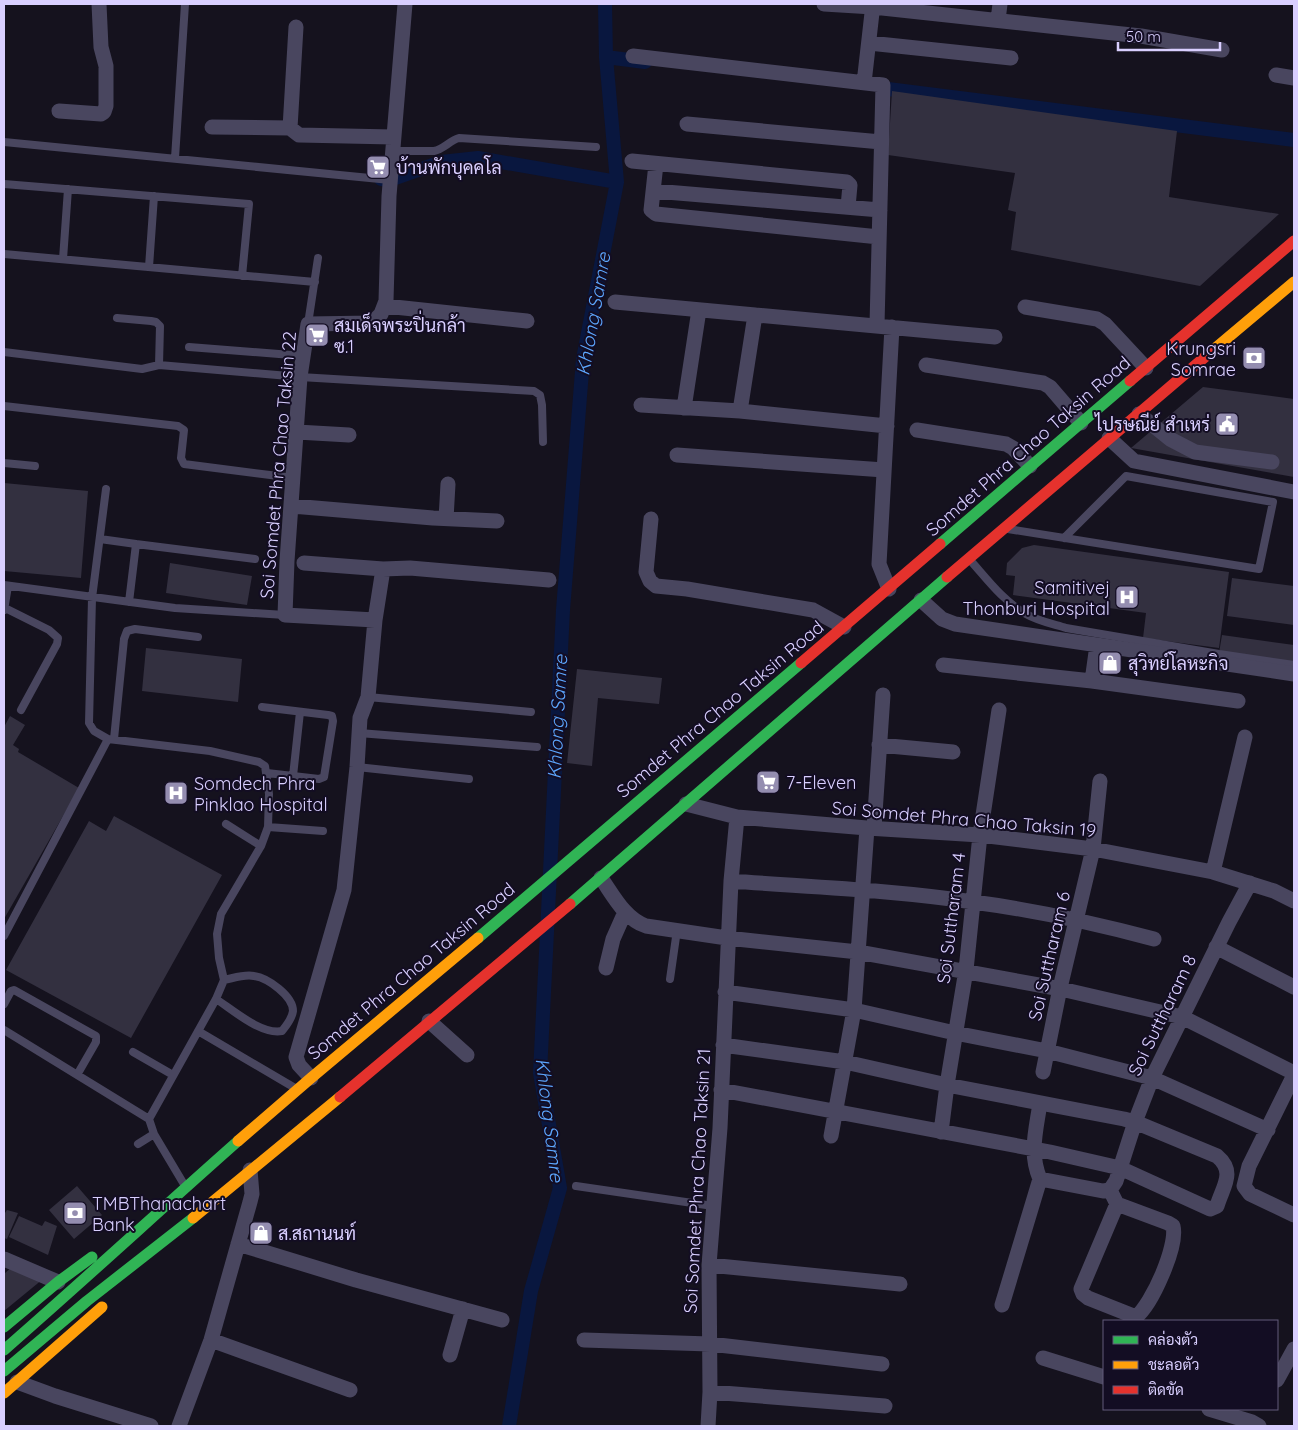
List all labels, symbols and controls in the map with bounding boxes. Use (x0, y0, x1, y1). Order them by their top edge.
scale bar (1118, 20, 1220, 52)
text: 50 m (1126, 27, 1161, 46)
supermarket icon: บ้านพักบุคคโล (365, 154, 391, 180)
place label: บ้านพักบุคคโล (396, 155, 502, 180)
water label: Khlong Samre (570, 249, 616, 377)
place label: สมเด็จพระปิ่นกล้า ซ.1 (334, 310, 466, 358)
supermarket icon: สมเด็จพระปิ่นกล้า ซ.1 (304, 322, 330, 348)
street label: Soi Somdet Phra Chao Taksin 22 (255, 330, 301, 600)
place label: Krungsri Somrae (1166, 337, 1236, 381)
bank icon: Krungsri Somrae (1241, 345, 1267, 371)
street label: Somdet Phra Chao Taksin Road (921, 351, 1135, 541)
public building icon: ไปรษณีย์ สำเหร่ (1214, 411, 1240, 437)
place label: ไปรษณีย์ สำเหร่ (1093, 412, 1210, 436)
place label: Samitivej Thonburi Hospital (963, 576, 1110, 620)
hospital icon: Samitivej Thonburi Hospital (1114, 584, 1140, 610)
street label: Somdet Phra Chao Taksin Road (612, 616, 828, 802)
shop icon: สุวิทย์โลหะกิจ (1097, 650, 1123, 676)
place label: สุวิทย์โลหะกิจ (1128, 651, 1228, 676)
water label: Khlong Samre (542, 653, 572, 780)
supermarket icon: 7-Eleven (755, 769, 781, 795)
place label: 7-Eleven (786, 771, 857, 794)
place label: Somdech Phra Pinklao Hospital (194, 772, 328, 816)
hospital icon: Somdech Phra Pinklao Hospital (163, 780, 189, 806)
street label: Soi Somdet Phra Chao Taksin 19 (831, 796, 1097, 842)
street label: Soi Suttharam 4 (932, 851, 970, 985)
street label: Somdet Phra Chao Taksin Road (303, 878, 519, 1064)
street label: Soi Suttharam 6 (1023, 889, 1075, 1023)
street label: Soi Suttharam 8 (1123, 951, 1201, 1079)
street label: Soi Somdet Phra Chao Taksin 21 (679, 1048, 715, 1314)
water label: Khlong Samre (531, 1057, 570, 1184)
place label: TMBThanachart Bank (92, 1192, 226, 1236)
bank icon: TMBThanachart Bank (62, 1200, 88, 1226)
shop icon: ส.สถานนท์ (248, 1220, 274, 1246)
place label: ส.สถานนท์ (278, 1221, 356, 1245)
legend (1103, 1320, 1278, 1410)
text: คล่องตัว (1148, 1330, 1198, 1349)
text: ชะลอตัว (1148, 1355, 1199, 1374)
text: ติดขัด (1148, 1380, 1184, 1399)

